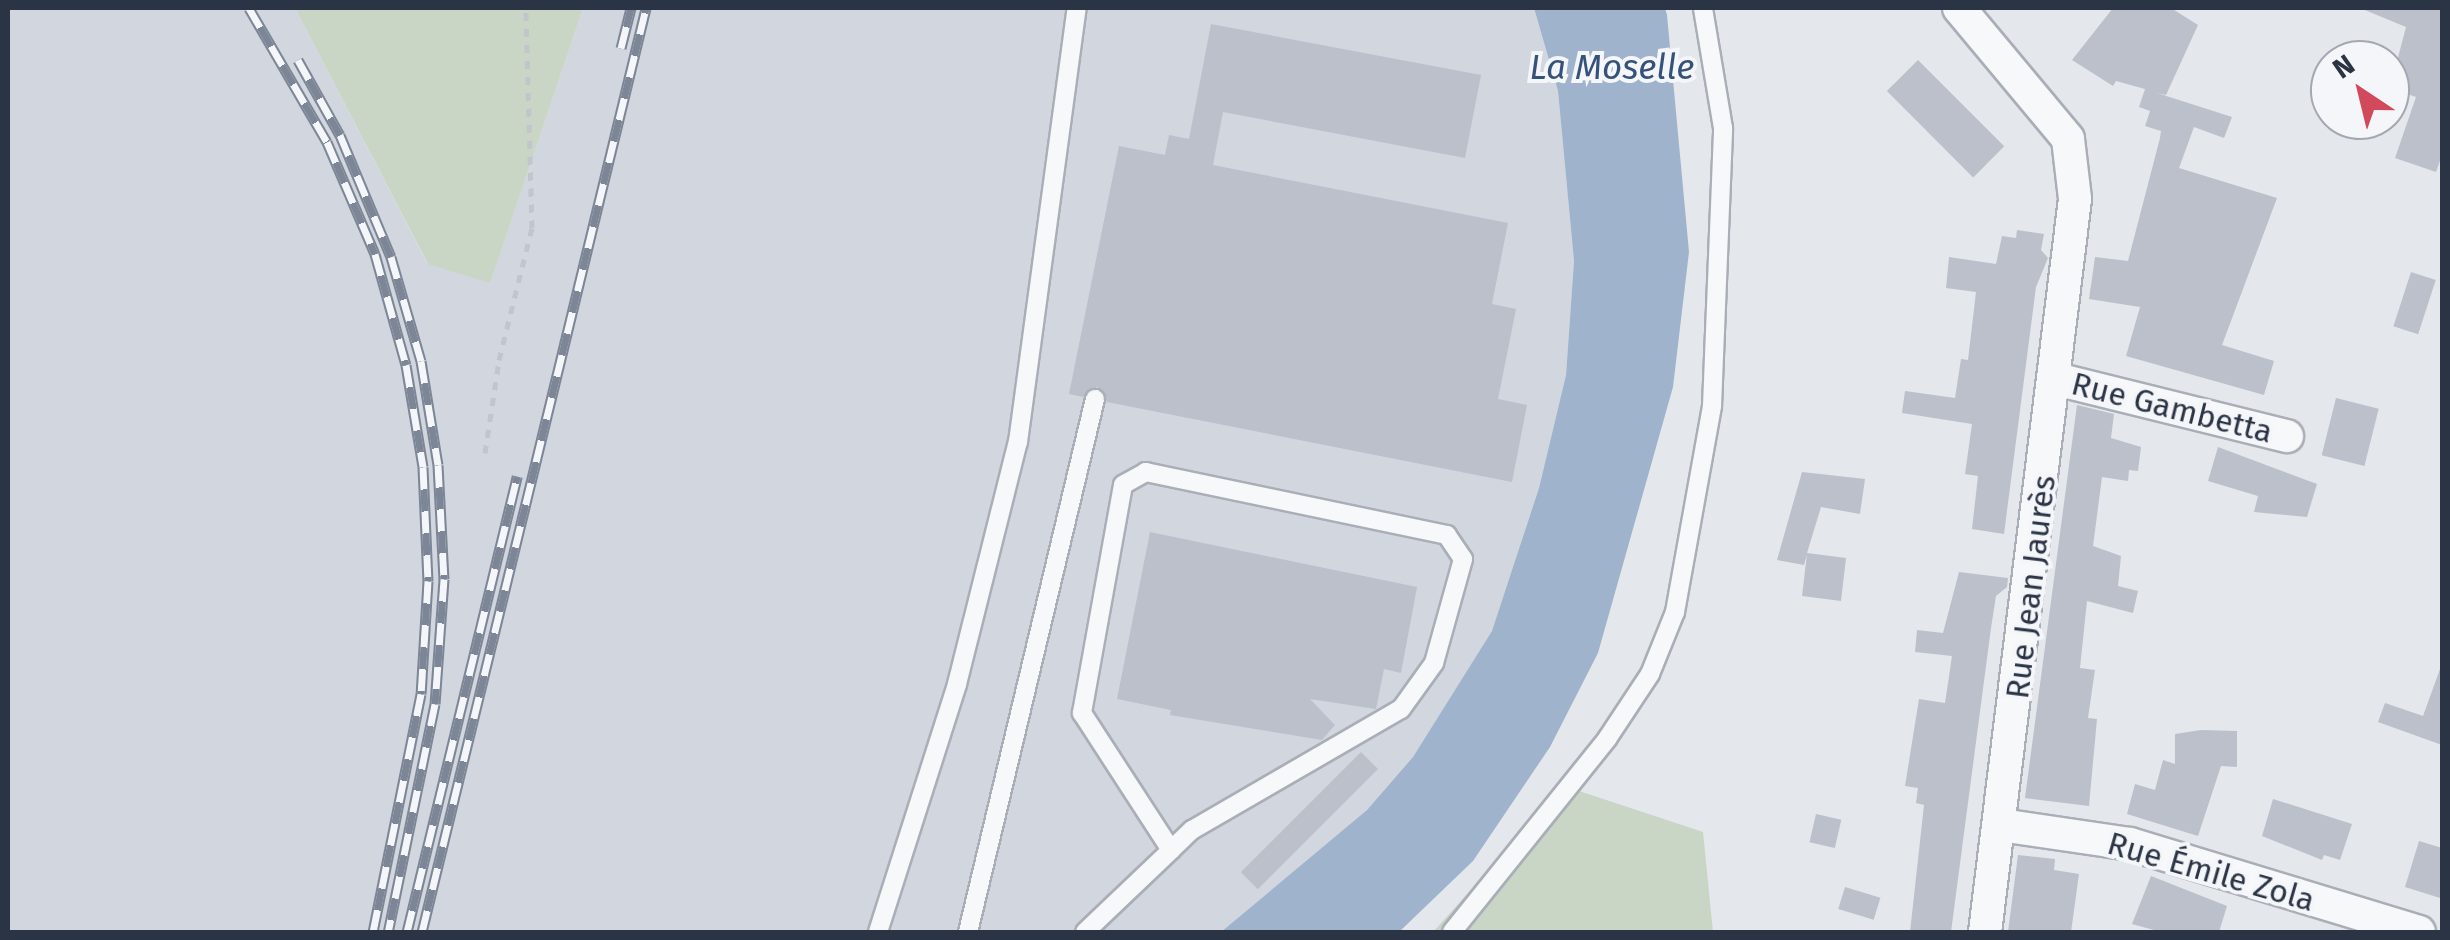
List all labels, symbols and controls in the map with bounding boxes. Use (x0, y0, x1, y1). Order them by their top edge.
north arrow (2310, 40, 2410, 140)
water label: La Moselle (1530, 46, 1694, 88)
text: N (2327, 48, 2361, 86)
street label: Rue Gambetta (2068, 364, 2276, 452)
street label: Rue Jean Jaurès (1998, 473, 2064, 701)
street label: Rue Émile Zola (2103, 824, 2319, 920)

